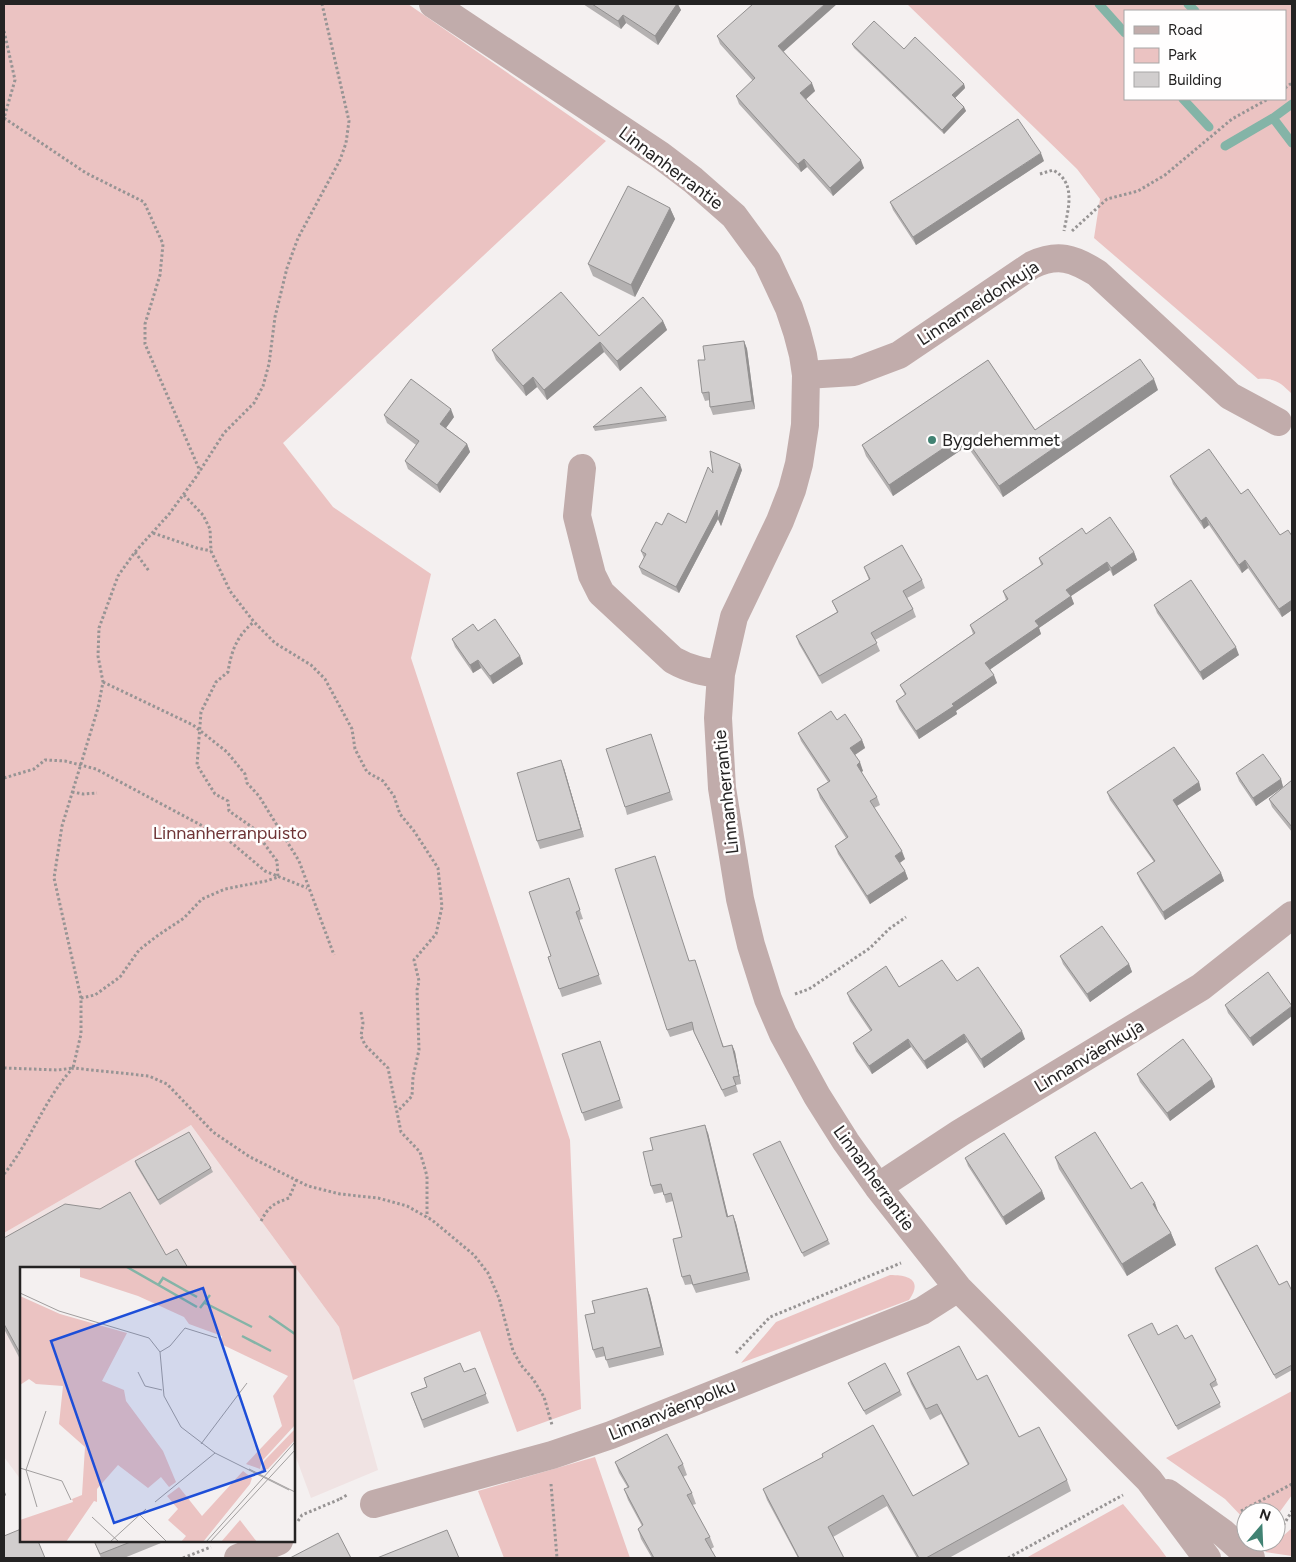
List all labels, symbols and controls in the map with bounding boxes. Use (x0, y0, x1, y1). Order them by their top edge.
legend (1124, 10, 1286, 100)
text: Road (1168, 21, 1203, 39)
text: Park (1168, 46, 1197, 64)
text: Building (1168, 71, 1222, 89)
street label: Linnanherrantie (614, 122, 728, 214)
street label: Linnanneidonkuja (913, 255, 1043, 351)
place label: Bygdehemmet (942, 429, 1061, 451)
marker: Bygdehemmet (926, 434, 938, 446)
street label: Linnanherrantie (709, 729, 743, 855)
park label: Linnanherranpuisto (153, 822, 307, 844)
street label: Linnanväenkuja (1030, 1015, 1148, 1097)
street label: Linnanherrantie (828, 1121, 920, 1235)
inset map (20, 1267, 295, 1542)
street label: Linnanväenpolku (605, 1375, 739, 1445)
north arrow (1236, 1502, 1286, 1552)
text: N (1257, 1505, 1273, 1525)

